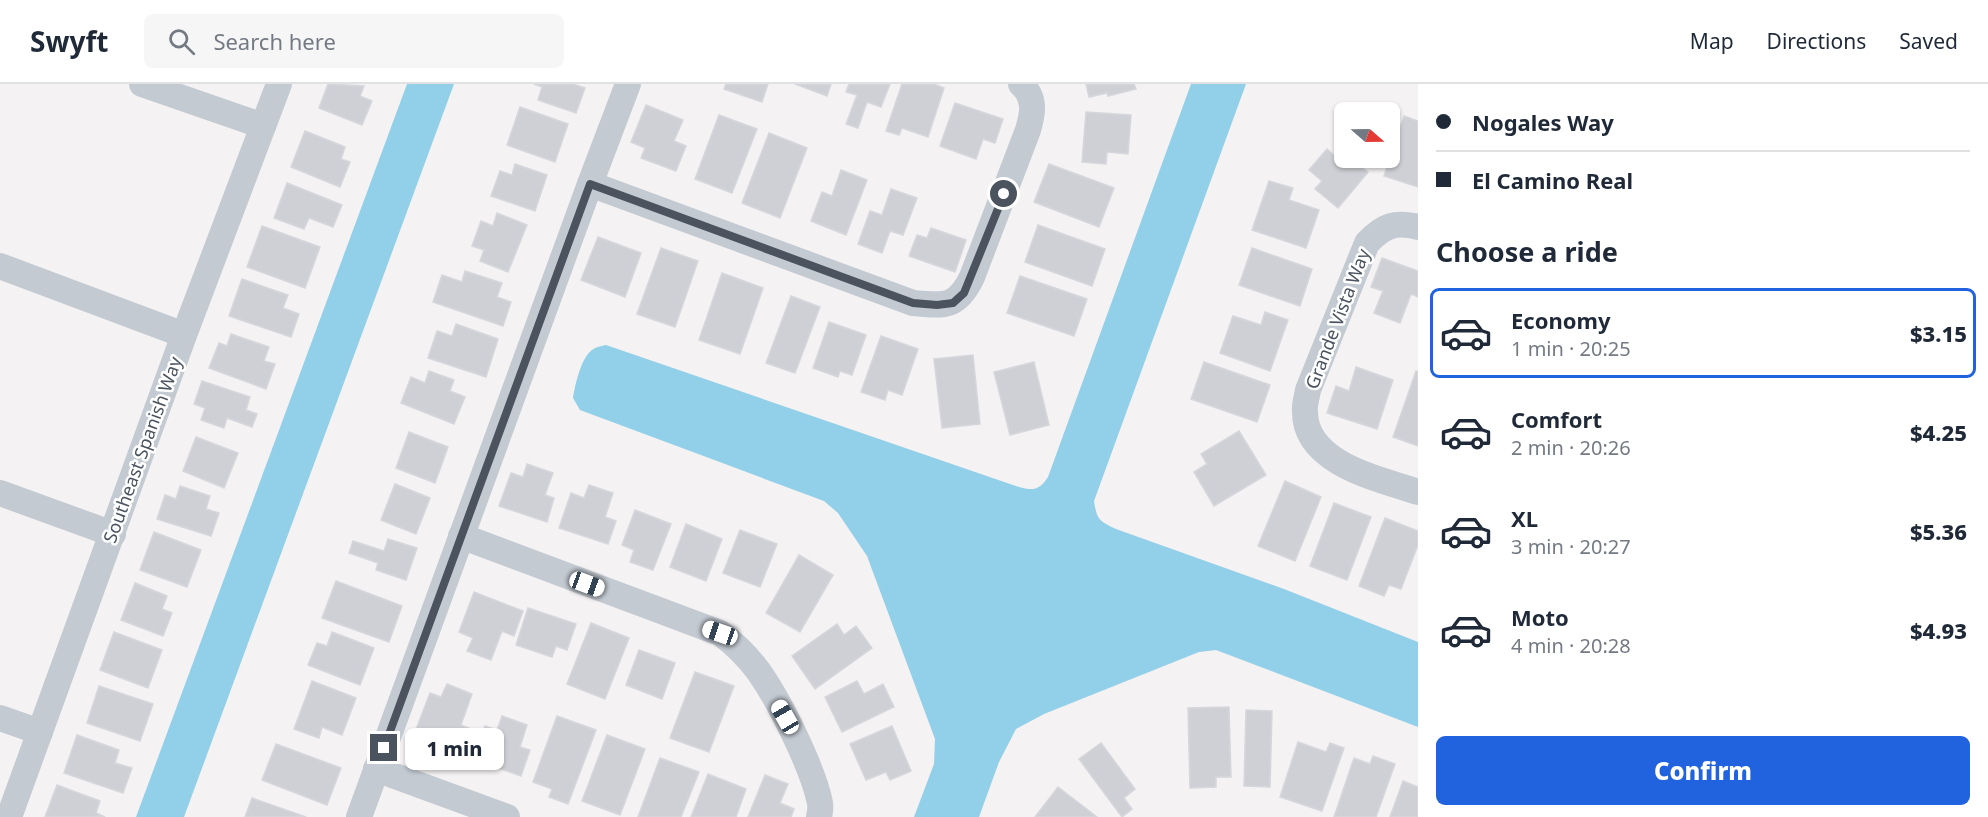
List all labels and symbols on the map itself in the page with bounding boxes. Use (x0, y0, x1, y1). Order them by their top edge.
north arrow (1334, 102, 1400, 168)
route start (990, 180, 1017, 207)
street label: Grande Vista Way (1299, 244, 1375, 392)
street label: Southeast Spanish Way (97, 352, 187, 546)
car (567, 569, 607, 599)
car (700, 619, 740, 647)
car (768, 697, 802, 737)
callout: 1 min (405, 727, 504, 769)
route end (370, 734, 397, 761)

